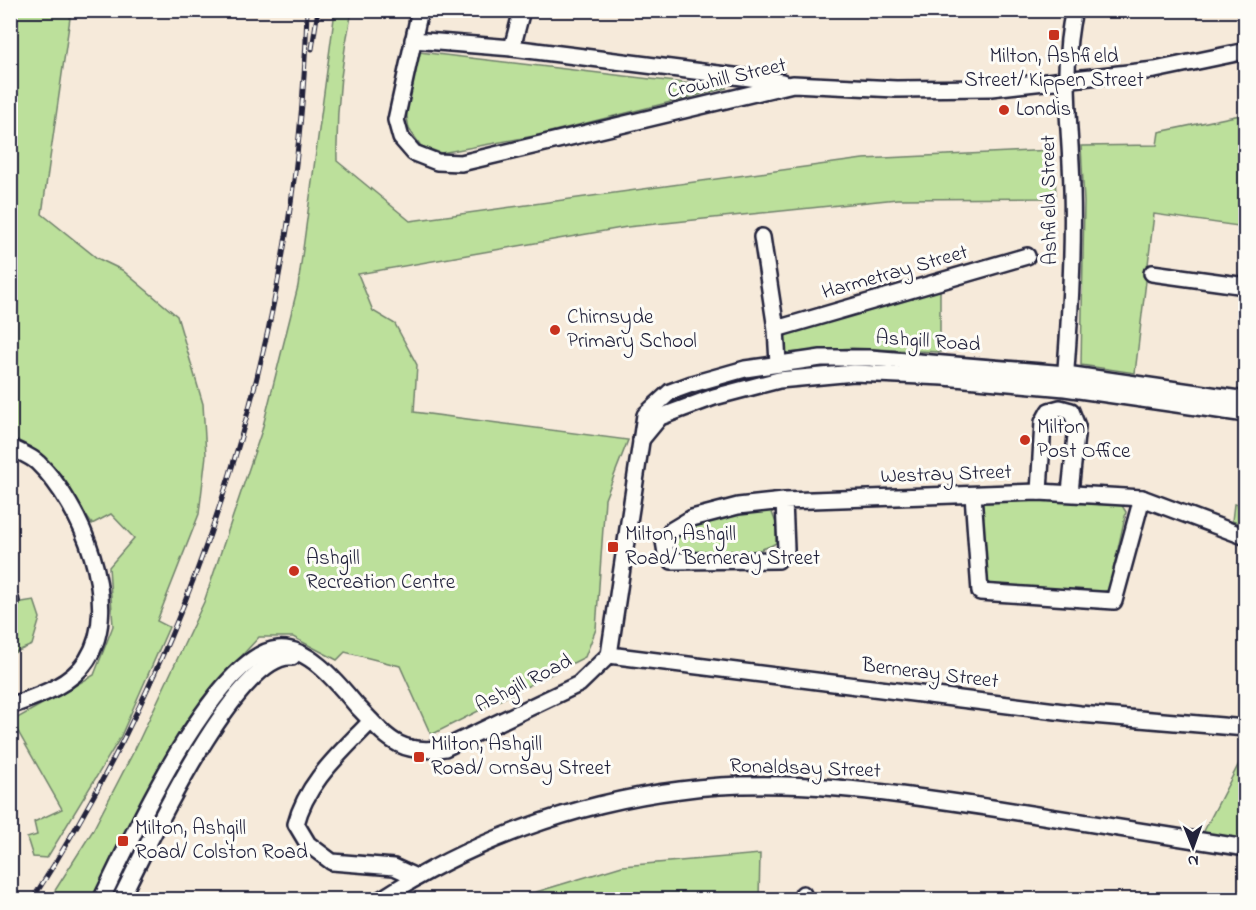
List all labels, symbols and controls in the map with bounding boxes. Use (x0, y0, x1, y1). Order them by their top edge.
marker: Milton, Ashfield Street/ Kippen Street (1047, 28, 1061, 42)
place label: Milton, Ashfield Street/ Kippen Street (964, 42, 1144, 96)
street label: Crowhill Street (665, 51, 789, 107)
place label: Londis (1016, 95, 1071, 125)
marker: Londis (997, 103, 1011, 117)
street label: Ashfield Street (1034, 135, 1066, 265)
street label: Harmetray Street (819, 238, 972, 310)
place label: Chirnsyde Primary School (567, 303, 697, 359)
marker: Chirnsyde Primary School (548, 323, 562, 337)
street label: Ashgill Road (875, 323, 982, 363)
place label: Milton Post Office (1037, 413, 1131, 467)
marker: Milton Post Office (1018, 433, 1032, 447)
street label: Westray Street (880, 458, 1012, 494)
place label: Milton, Ashgill Road/ Berneray Street (625, 520, 820, 576)
marker: Milton, Ashgill Road/ Berneray Street (606, 540, 620, 554)
place label: Ashgill Recreation Centre (306, 544, 456, 598)
marker: Ashgill Recreation Centre (287, 564, 301, 578)
street label: Ashgill Road (470, 647, 579, 723)
street label: Berneray Street (859, 651, 1000, 699)
place label: Milton, Ashgill Road/ Ornsay Street (431, 730, 611, 786)
marker: Milton, Ashgill Road/ Ornsay Street (412, 750, 426, 764)
street label: Ronaldsay Street (729, 751, 881, 789)
place label: Milton, Ashgill Road/ Colston Road (135, 814, 308, 868)
north arrow (1163, 817, 1223, 877)
marker: Milton, Ashgill Road/ Colston Road (116, 834, 130, 848)
text: N (1187, 848, 1199, 872)

